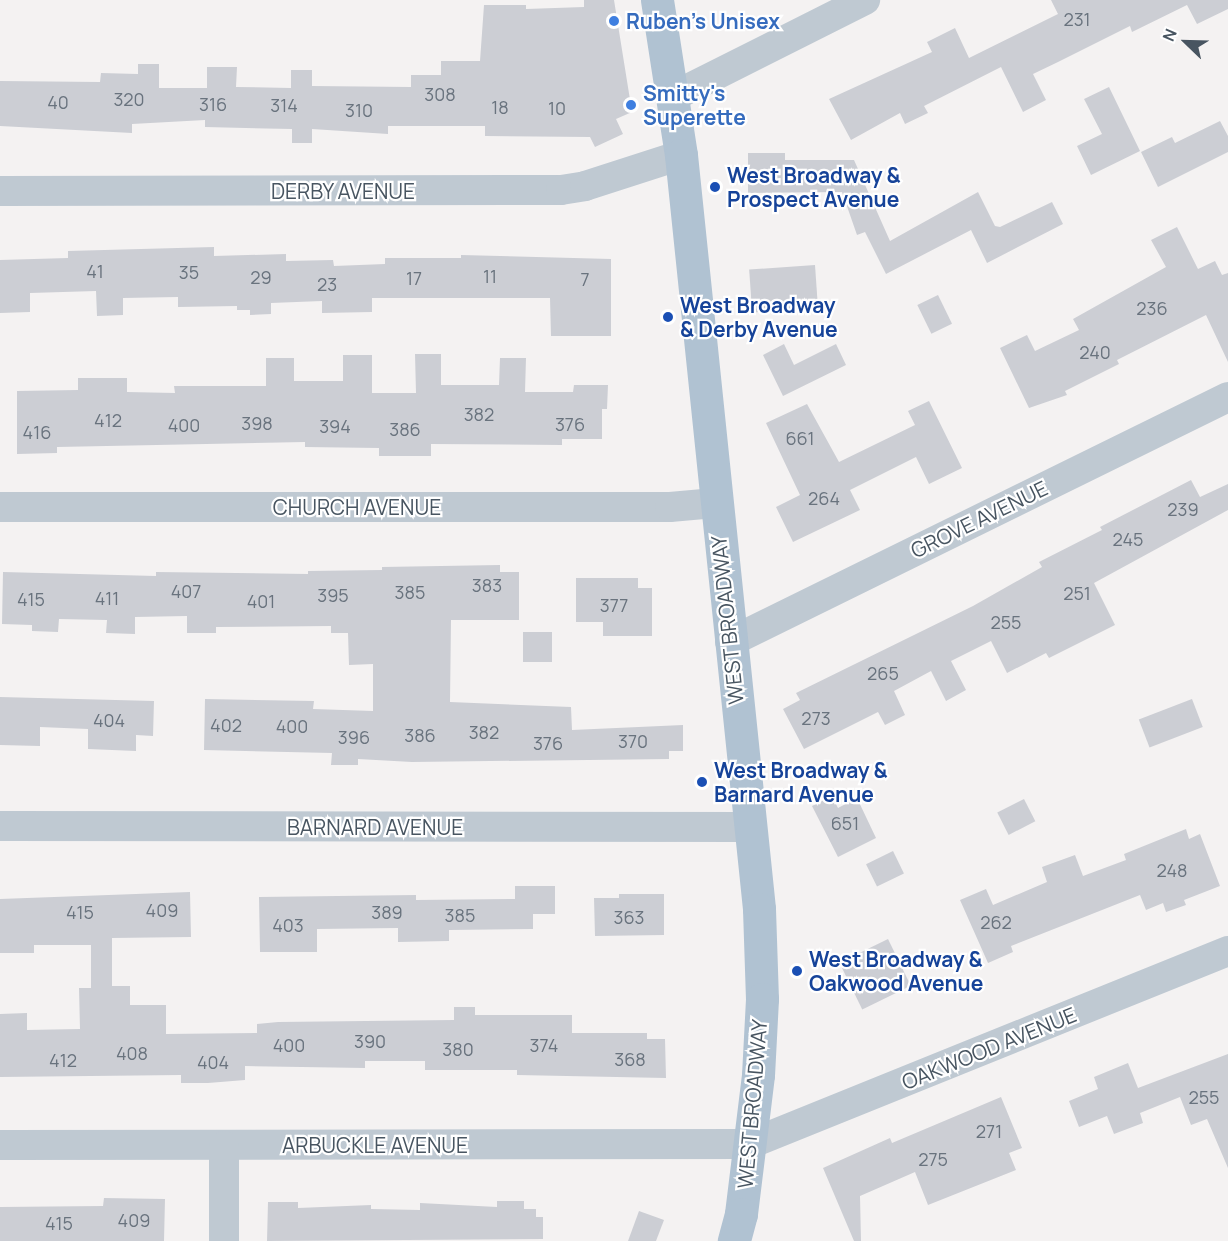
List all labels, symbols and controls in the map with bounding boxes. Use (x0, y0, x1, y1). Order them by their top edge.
place label: Ruben's Unisex (626, 8, 779, 34)
house number: 231 (1063, 8, 1091, 30)
north arrow (1156, 12, 1216, 72)
marker: Ruben's Unisex (607, 14, 621, 28)
text: N (1157, 25, 1182, 45)
place label: Smitty's Superette (643, 80, 746, 130)
house number: 308 (424, 83, 456, 105)
house number: 320 (113, 88, 145, 110)
house number: 40 (47, 91, 69, 113)
house number: 316 (199, 93, 227, 115)
house number: 314 (270, 94, 298, 116)
house number: 18 (491, 96, 509, 118)
house number: 10 (548, 97, 566, 119)
marker: Smitty's Superette (624, 98, 638, 112)
house number: 310 (345, 99, 373, 121)
place label: West Broadway & Prospect Avenue (727, 162, 901, 212)
street label: DERBY AVENUE (271, 178, 415, 204)
marker: West Broadway & Prospect Avenue (708, 180, 722, 194)
house number: 41 (86, 260, 104, 282)
house number: 35 (179, 261, 199, 283)
house number: 11 (483, 265, 497, 287)
house number: 29 (250, 266, 272, 288)
house number: 17 (406, 267, 422, 289)
house number: 7 (580, 268, 590, 290)
house number: 23 (317, 273, 337, 295)
place label: West Broadway & Derby Avenue (680, 292, 838, 342)
house number: 236 (1136, 297, 1168, 319)
marker: West Broadway & Derby Avenue (661, 310, 675, 324)
house number: 240 (1079, 341, 1111, 363)
house number: 382 (464, 403, 494, 425)
house number: 412 (94, 409, 122, 431)
house number: 398 (241, 412, 273, 434)
house number: 376 (555, 413, 585, 435)
house number: 400 (168, 414, 200, 436)
house number: 394 (319, 415, 351, 437)
house number: 386 (389, 418, 421, 440)
house number: 416 (23, 421, 51, 443)
house number: 661 (785, 427, 815, 449)
street label: GROVE AVENUE (907, 475, 1051, 563)
house number: 264 (808, 487, 840, 509)
street label: CHURCH AVENUE (273, 494, 441, 520)
house number: 239 (1167, 498, 1199, 520)
house number: 245 (1113, 528, 1143, 550)
street label: WEST BROADWAY (706, 534, 748, 706)
house number: 383 (472, 574, 502, 596)
house number: 407 (171, 580, 201, 602)
house number: 385 (395, 581, 425, 603)
house number: 251 (1063, 582, 1091, 604)
house number: 395 (317, 584, 349, 606)
house number: 411 (95, 587, 119, 609)
house number: 415 (17, 588, 45, 610)
house number: 401 (247, 590, 275, 612)
house number: 377 (600, 594, 628, 616)
house number: 255 (990, 611, 1022, 633)
house number: 265 (867, 662, 899, 684)
house number: 273 (801, 707, 831, 729)
house number: 404 (93, 709, 125, 731)
house number: 402 (210, 714, 242, 736)
house number: 400 (276, 715, 308, 737)
house number: 382 (469, 721, 499, 743)
house number: 386 (404, 724, 436, 746)
house number: 396 (338, 726, 370, 748)
house number: 370 (618, 730, 648, 752)
house number: 376 (533, 732, 563, 754)
place label: West Broadway & Barnard Avenue (714, 757, 888, 807)
marker: West Broadway & Barnard Avenue (695, 775, 709, 789)
house number: 651 (831, 812, 859, 834)
street label: BARNARD AVENUE (287, 814, 463, 840)
house number: 248 (1157, 859, 1187, 881)
house number: 409 (146, 899, 178, 921)
house number: 415 (66, 901, 94, 923)
house number: 389 (371, 901, 403, 923)
house number: 385 (445, 904, 475, 926)
house number: 363 (613, 906, 645, 928)
house number: 262 (980, 911, 1012, 933)
house number: 403 (272, 914, 304, 936)
place label: West Broadway & Oakwood Avenue (809, 946, 983, 996)
marker: West Broadway & Oakwood Avenue (790, 964, 804, 978)
street label: OAKWOOD AVENUE (898, 1001, 1080, 1095)
street label: WEST BROADWAY (732, 1018, 772, 1190)
house number: 390 (354, 1030, 386, 1052)
house number: 400 (273, 1034, 305, 1056)
house number: 374 (530, 1034, 558, 1056)
house number: 380 (442, 1038, 474, 1060)
house number: 408 (116, 1042, 148, 1064)
house number: 368 (614, 1048, 646, 1070)
house number: 412 (49, 1049, 77, 1071)
house number: 404 (197, 1051, 229, 1073)
house number: 255 (1188, 1086, 1220, 1108)
house number: 271 (976, 1120, 1002, 1142)
street label: ARBUCKLE AVENUE (282, 1132, 468, 1158)
house number: 275 (918, 1148, 948, 1170)
house number: 409 (118, 1209, 150, 1231)
house number: 415 (45, 1212, 73, 1234)

